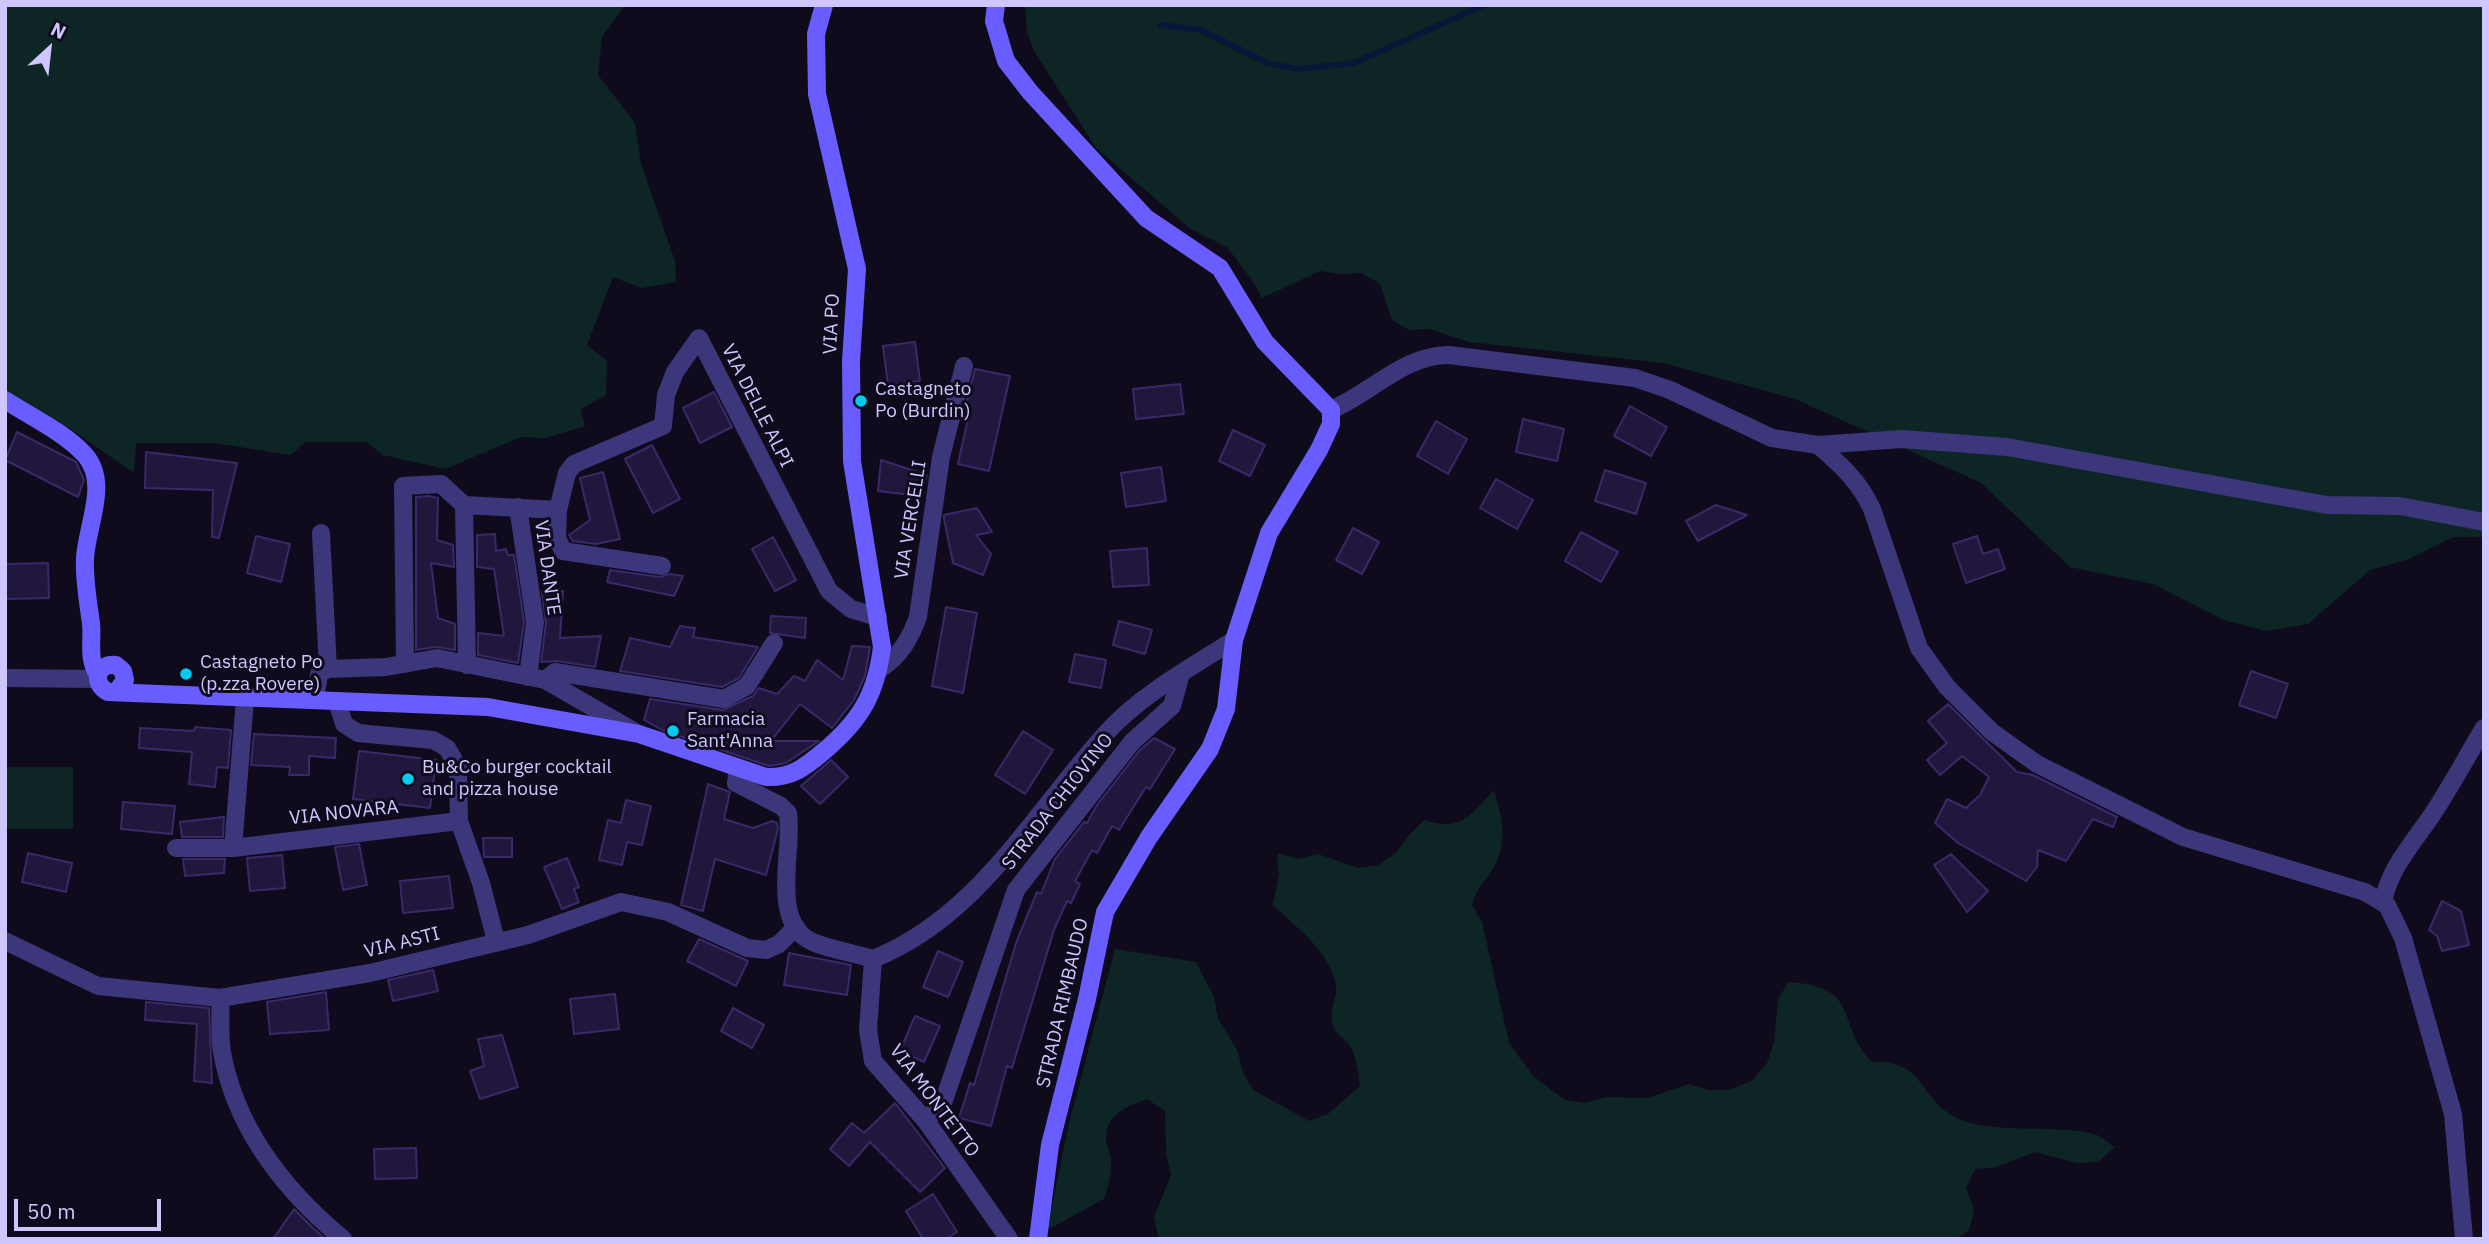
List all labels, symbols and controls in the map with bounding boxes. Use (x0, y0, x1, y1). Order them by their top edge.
north arrow (14, 14, 84, 84)
text: N (47, 16, 70, 44)
street label: VIA PO (819, 293, 845, 355)
street label: VIA DELLE ALPI (716, 341, 798, 471)
place label: Castagneto Po (Burdin) (875, 379, 971, 423)
marker: Castagneto Po (Burdin) (853, 393, 869, 409)
street label: VIA VERCELLI (890, 459, 932, 581)
street label: VIA DANTE (529, 519, 565, 617)
place label: Castagneto Po (p.zza Rovere) (200, 652, 323, 696)
marker: Castagneto Po (p.zza Rovere) (178, 666, 194, 682)
place label: Farmacia Sant'Anna (687, 709, 773, 753)
marker: Farmacia Sant'Anna (665, 723, 681, 739)
street label: STRADA CHIOVINO (998, 729, 1118, 875)
place label: Bu&Co burger cocktail and pizza house (422, 757, 612, 801)
marker: Bu&Co burger cocktail and pizza house (400, 771, 416, 787)
street label: VIA NOVARA (288, 796, 400, 830)
street label: STRADA RIMBAUDO (1032, 916, 1094, 1090)
street label: VIA ASTI (362, 923, 442, 963)
street label: VIA MONTETTO (884, 1040, 984, 1162)
scale bar (18, 1184, 164, 1228)
text: 50 m (27, 1197, 76, 1225)

